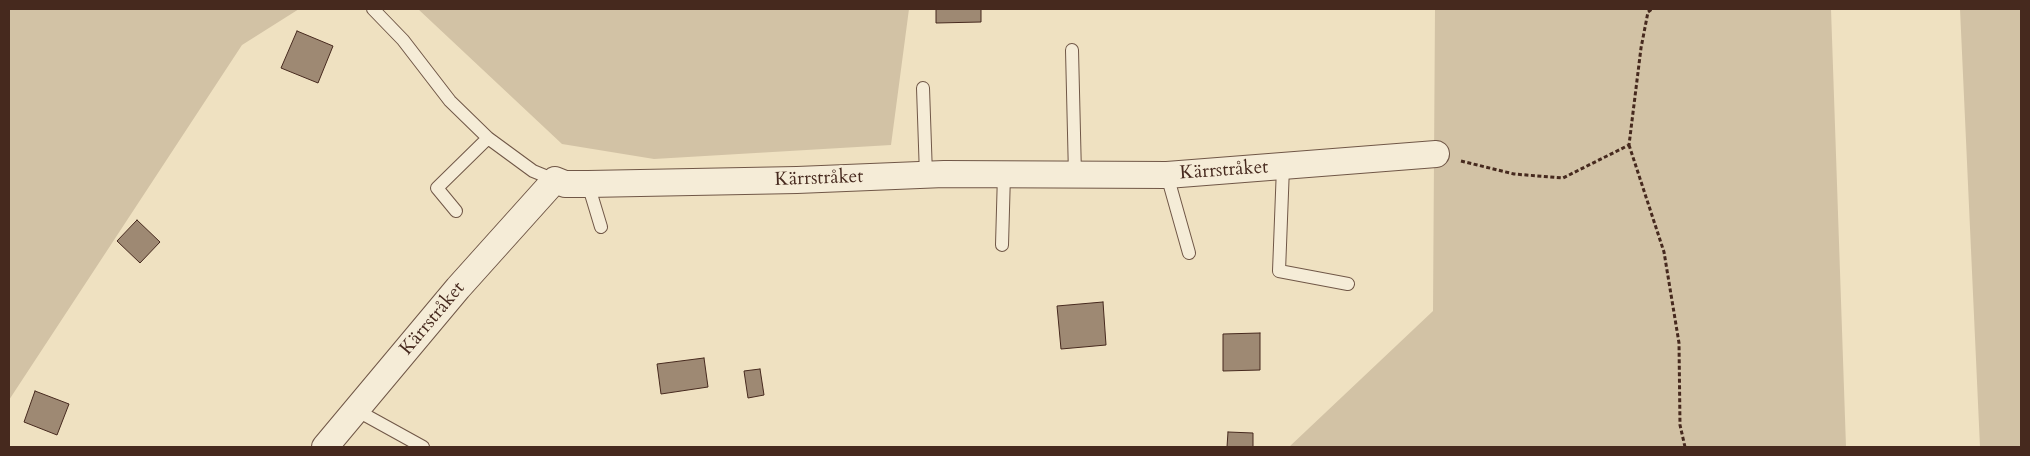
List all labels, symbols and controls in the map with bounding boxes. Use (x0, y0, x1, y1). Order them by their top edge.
street label: Kärrstråket (1179, 157, 1269, 185)
street label: Kärrstråket (774, 166, 864, 192)
street label: Kärrstråket (396, 278, 470, 360)

